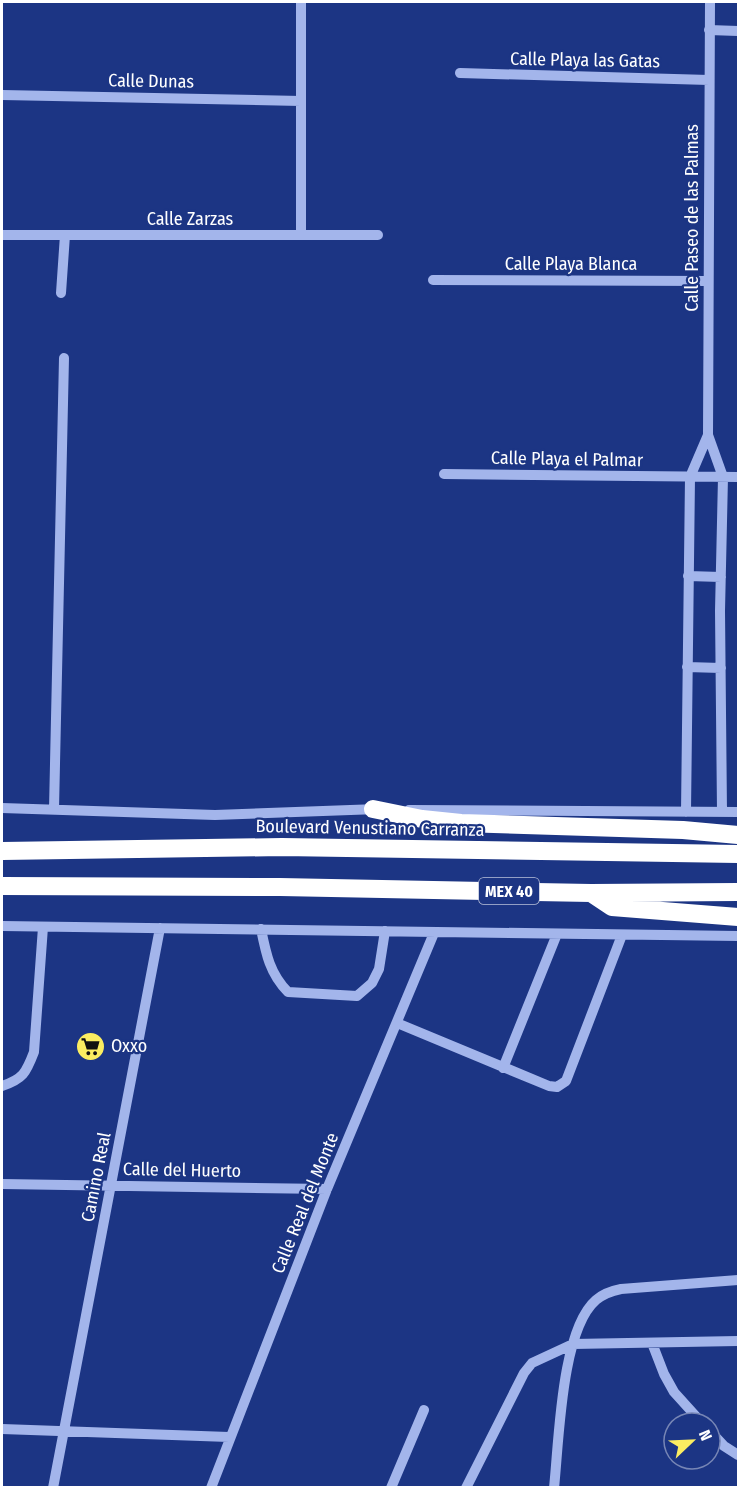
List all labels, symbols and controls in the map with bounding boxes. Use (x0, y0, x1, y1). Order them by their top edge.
street label: Calle Playa las Gatas (510, 48, 660, 72)
street label: Calle Dunas (108, 69, 194, 93)
street label: Calle Paseo de las Palmas (681, 124, 703, 312)
street label: Calle Zarzas (147, 208, 234, 230)
street label: Calle Playa Blanca (505, 253, 637, 275)
street label: Calle Playa el Palmar (491, 447, 644, 471)
street label: Boulevard Venustiano Carranza (255, 815, 485, 841)
road number: MEX 40 (479, 878, 539, 904)
supermarket icon: Oxxo (74, 1030, 106, 1062)
place label: Oxxo (111, 1035, 147, 1057)
street label: Calle Real del Monte (267, 1129, 343, 1277)
street label: Camino Real (77, 1130, 116, 1224)
street label: Calle del Huerto (123, 1158, 241, 1182)
north arrow (662, 1411, 722, 1471)
text: N (695, 1427, 716, 1443)

